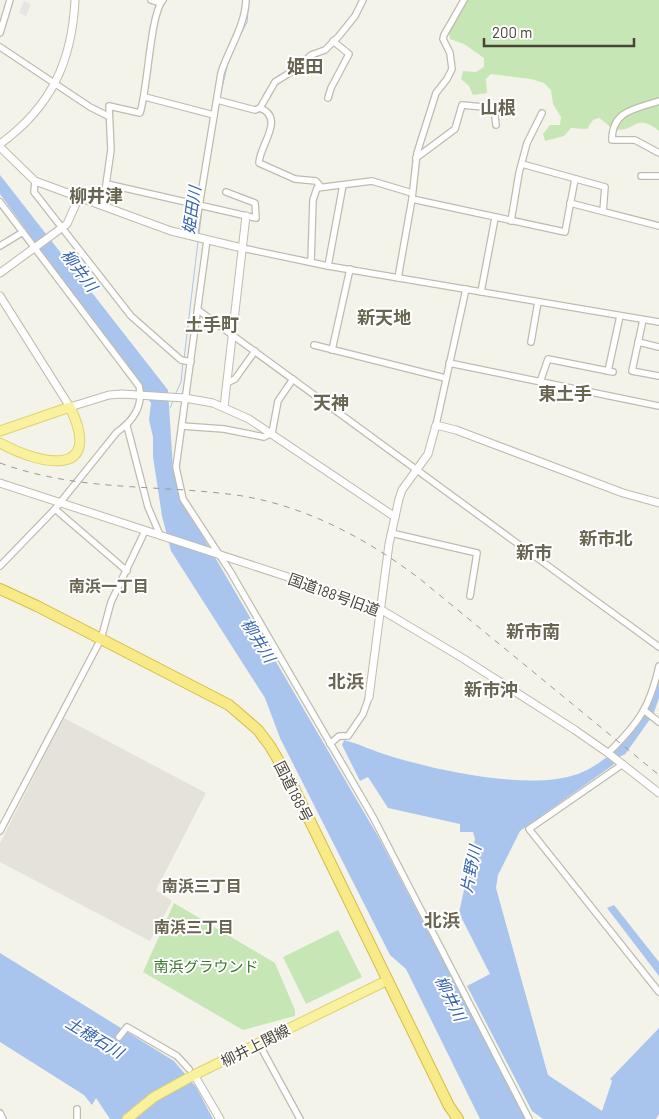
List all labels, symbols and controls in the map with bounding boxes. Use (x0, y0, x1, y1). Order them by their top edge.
scale bar (484, 15, 634, 47)
text: 200 m (492, 23, 532, 41)
district label: 姫田 (287, 55, 323, 77)
district label: 山根 (480, 96, 516, 118)
water label: 姫田川 (178, 183, 204, 235)
district label: 柳井津 (69, 184, 123, 206)
water label: 柳井川 (58, 245, 103, 296)
district label: 新天地 (357, 306, 411, 328)
district label: 土手町 (185, 313, 239, 335)
district label: 東土手 (538, 382, 592, 404)
district label: 天神 (313, 391, 349, 413)
district label: 新市北 (579, 527, 633, 549)
district label: 新市 (516, 541, 552, 563)
street label: 国道188号旧道 (286, 569, 382, 619)
district label: 南浜一丁目 (69, 576, 149, 595)
water label: 柳井川 (238, 615, 281, 667)
district label: 新市南 (506, 620, 560, 642)
district label: 北浜 (328, 670, 364, 692)
district label: 新市沖 (464, 678, 518, 700)
street label: 国道188号 (271, 758, 317, 824)
water label: 片野川 (456, 842, 484, 894)
district label: 南浜三丁目 (162, 876, 242, 895)
district label: 北浜 (424, 909, 460, 931)
district label: 南浜三丁目 (154, 917, 234, 936)
park label: 南浜グラウンド (153, 957, 259, 975)
water label: 柳井川 (432, 972, 471, 1026)
water label: 土穂石川 (63, 1012, 129, 1063)
street label: 柳井上関線 (217, 1020, 293, 1070)

